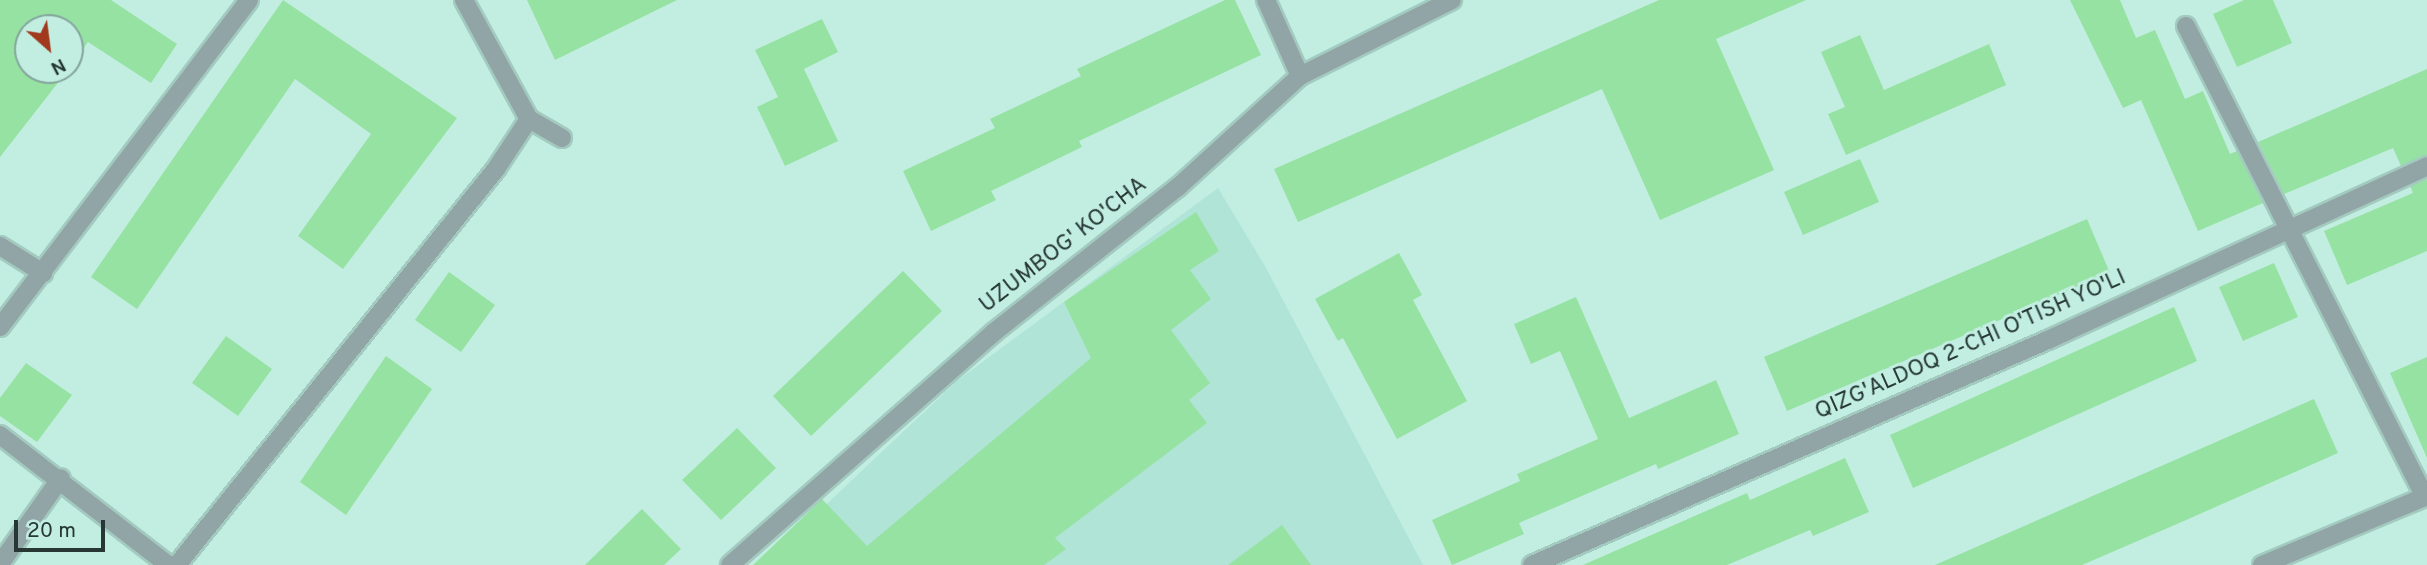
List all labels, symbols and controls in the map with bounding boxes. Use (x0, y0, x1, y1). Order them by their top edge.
north arrow (14, 14, 84, 84)
text: N (46, 52, 70, 80)
street label: UZUMBOG' KO'CHA (975, 172, 1153, 320)
street label: QIZG'ALDOQ 2-CHI O'TISH YO'LI (1811, 265, 2131, 427)
scale bar (18, 505, 108, 550)
text: 20 m (27, 518, 76, 545)

